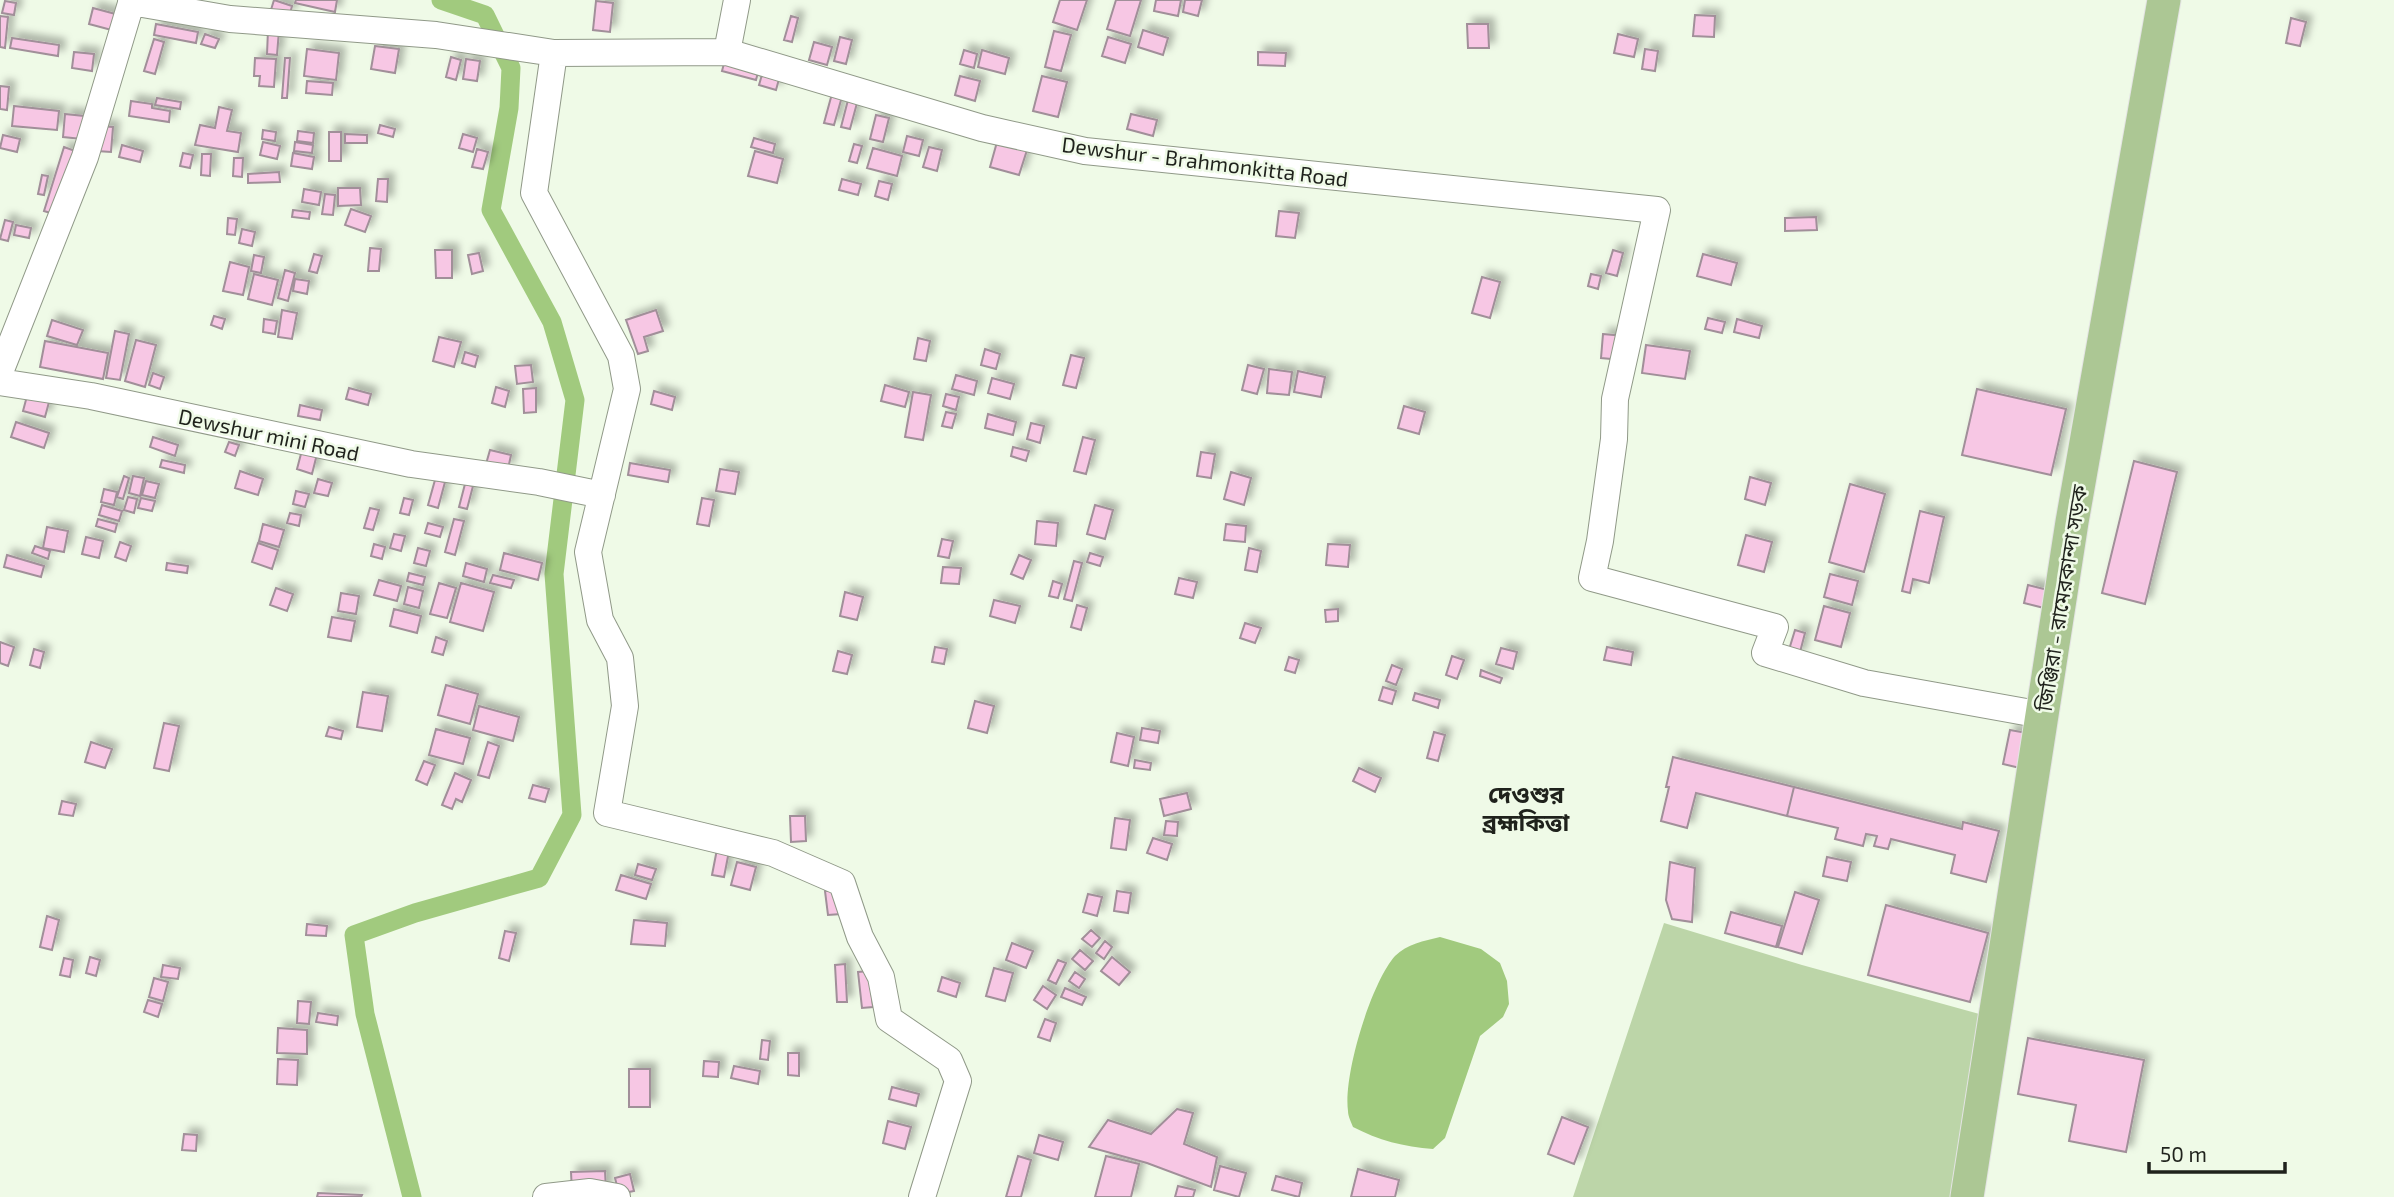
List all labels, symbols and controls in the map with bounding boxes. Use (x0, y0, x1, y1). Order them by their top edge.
street label: Dewshur - Brahmonkitta Road (1060, 131, 1350, 191)
street label: Dewshur mini Road (176, 403, 362, 465)
street label: জিঞ্জিরা - রামেরকান্দা সড়ক (2031, 482, 2091, 714)
district label: দেওশুর ব্রহ্মকিত্তা (1482, 779, 1570, 836)
scale bar (2149, 1130, 2286, 1174)
text: 50 m (2160, 1141, 2207, 1166)

